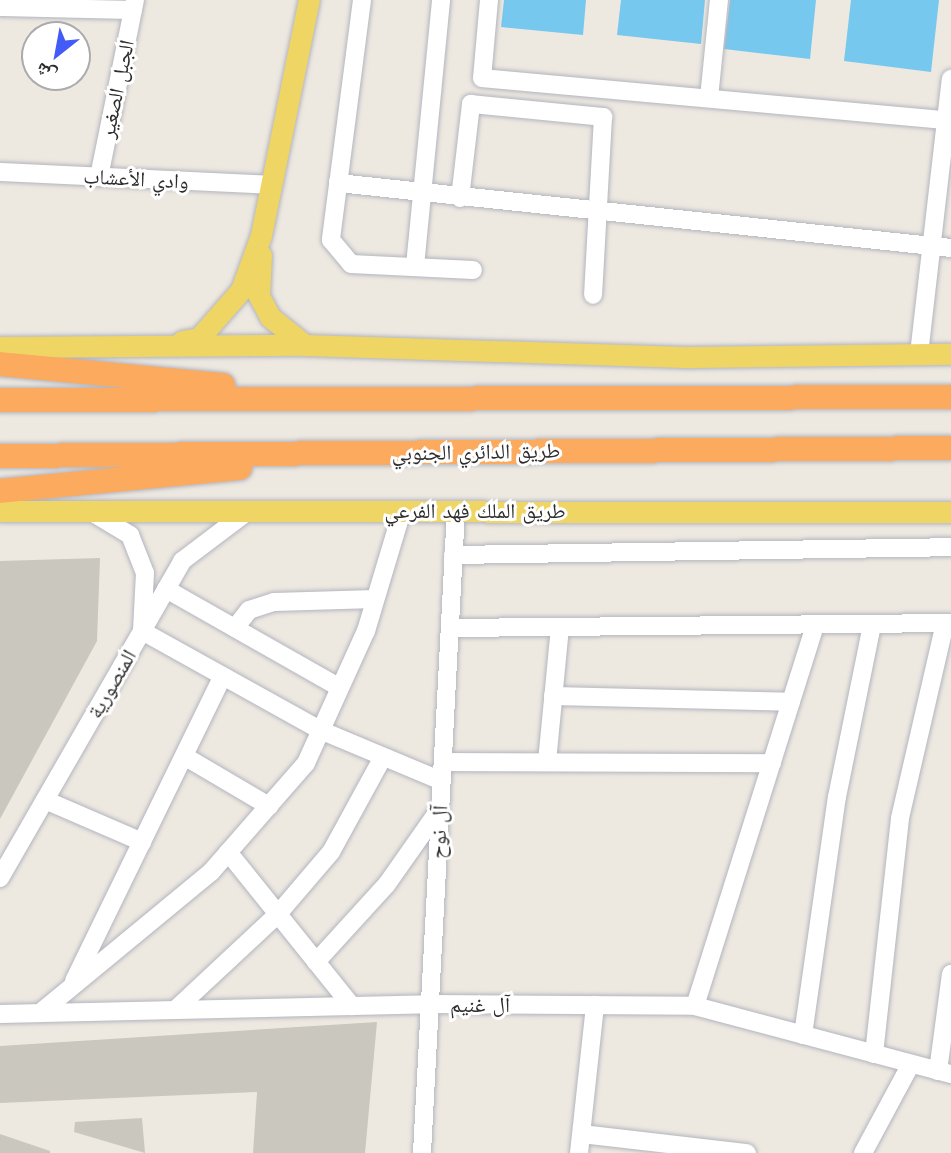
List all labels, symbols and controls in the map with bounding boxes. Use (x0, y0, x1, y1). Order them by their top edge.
north arrow (21, 21, 91, 91)
street label: الجبل الصغير (94, 38, 140, 140)
text: ش (31, 58, 61, 88)
street label: وادي الأعشاب (83, 164, 189, 194)
street label: طريق الدائري الجنوبي (391, 438, 561, 466)
street label: طريق الملك فهد الفرعي (384, 498, 566, 524)
street label: المنصورية (82, 645, 142, 723)
street label: آل نوح (425, 805, 453, 859)
street label: آل غنيم (450, 992, 510, 1018)

